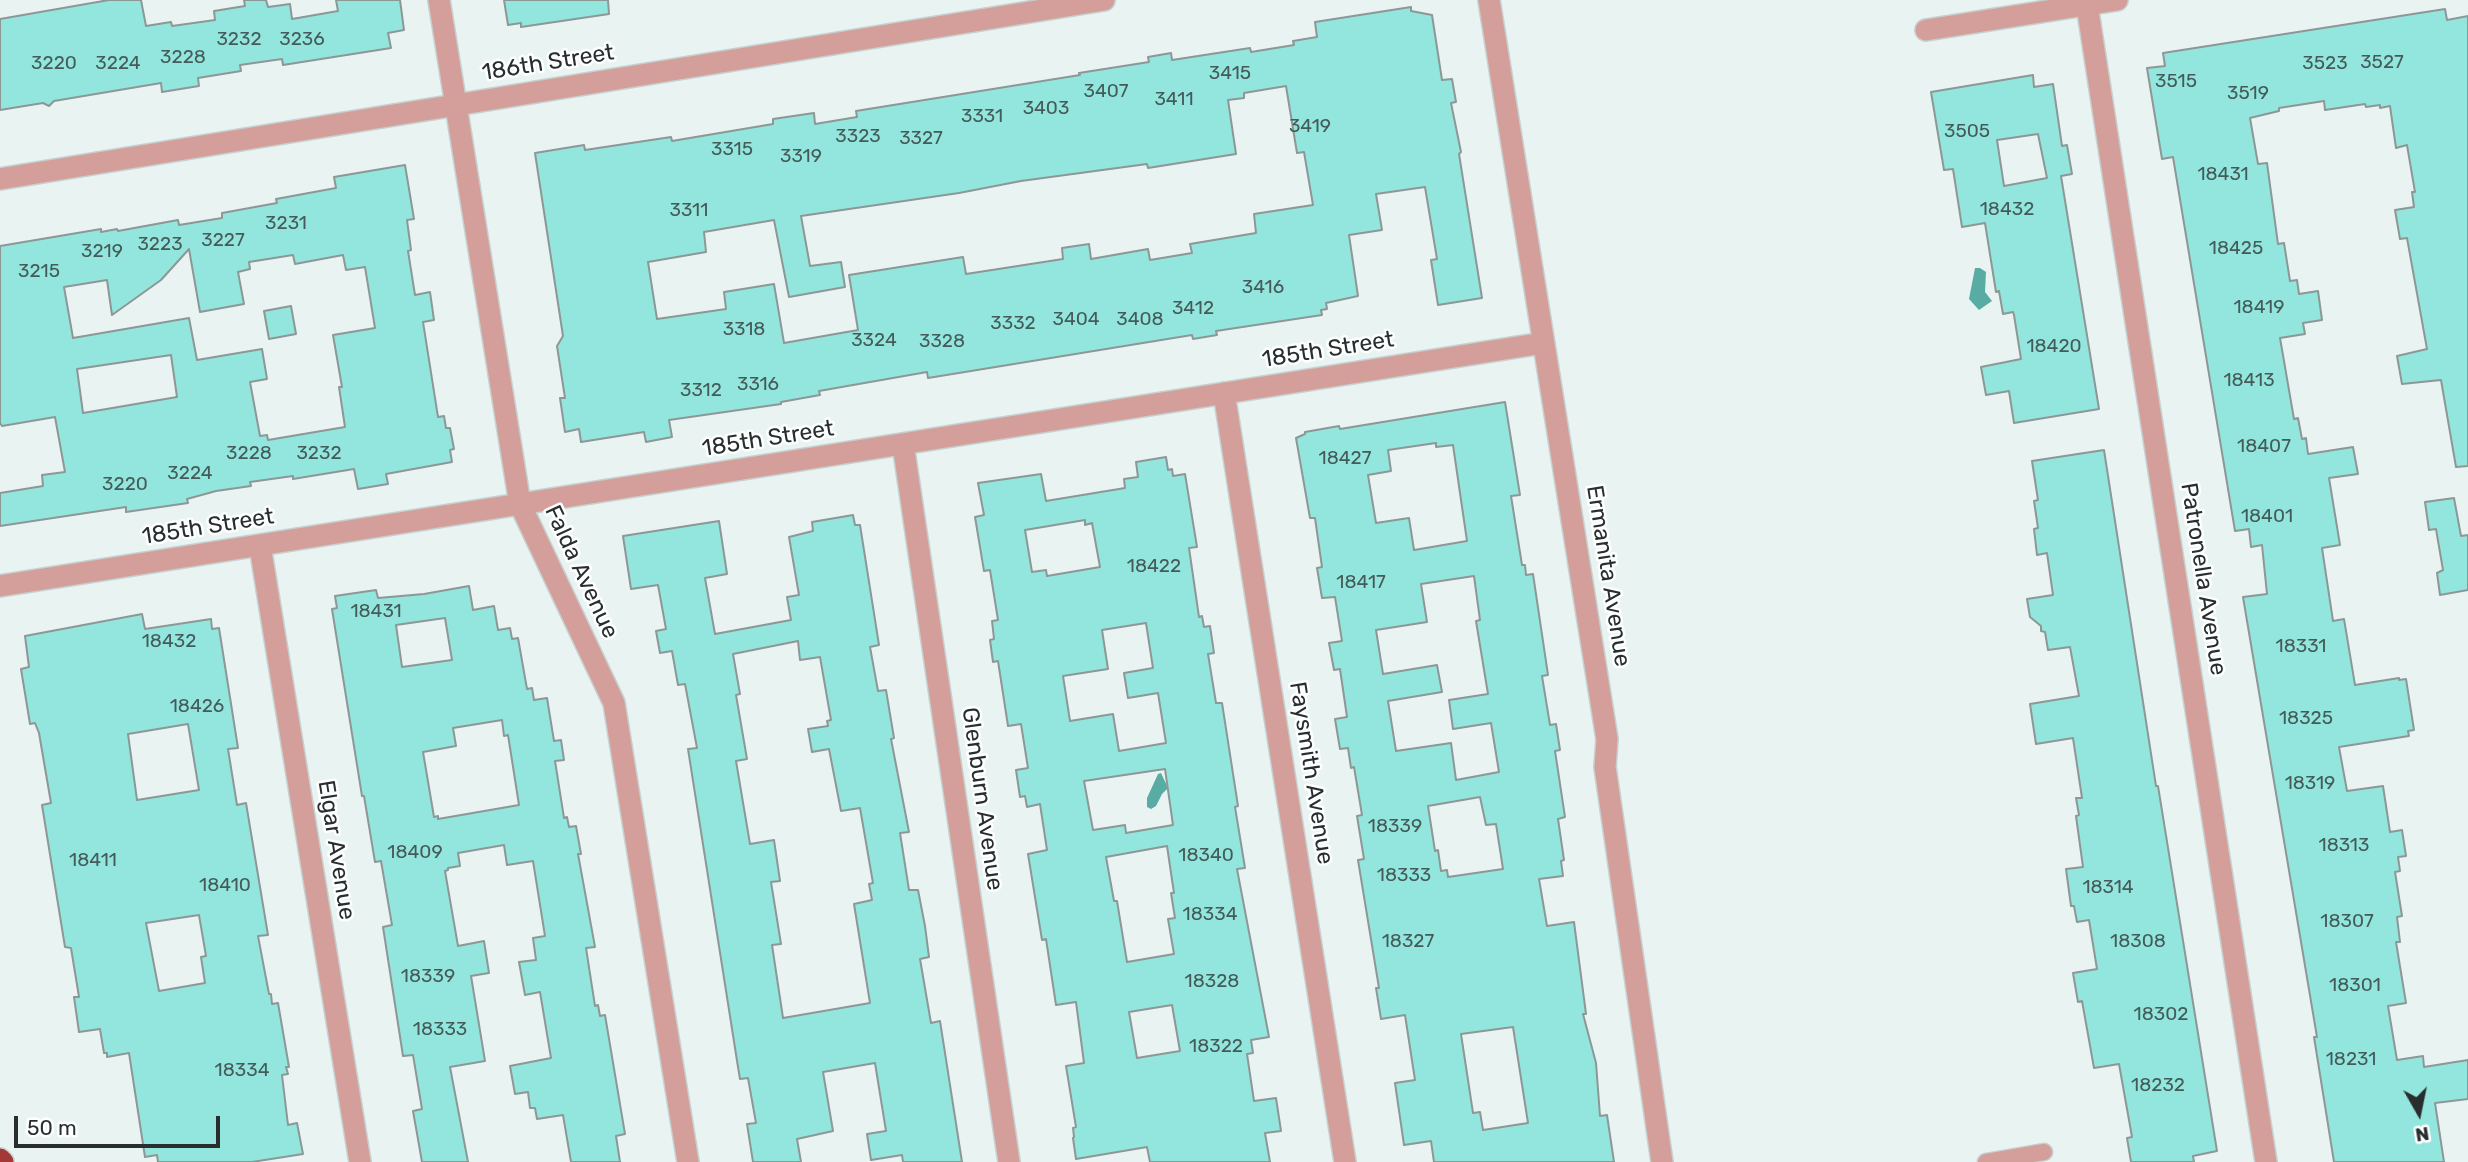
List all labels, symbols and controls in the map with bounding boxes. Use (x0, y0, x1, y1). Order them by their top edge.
house number: 3232 (216, 29, 262, 51)
house number: 3236 (279, 29, 325, 51)
street label: 186th Street (480, 39, 616, 87)
house number: 3228 (160, 47, 206, 69)
house number: 3527 (2360, 52, 2404, 74)
house number: 3220 (31, 53, 77, 75)
house number: 3224 (95, 53, 141, 75)
house number: 3523 (2302, 53, 2348, 75)
house number: 3415 (1209, 63, 1251, 85)
house number: 3515 (2155, 71, 2197, 93)
house number: 3407 (1083, 81, 1129, 103)
house number: 3519 (2227, 83, 2269, 105)
house number: 3411 (1154, 89, 1194, 111)
house number: 3403 (1023, 98, 1069, 120)
house number: 3331 (961, 106, 1003, 128)
house number: 3419 (1289, 116, 1331, 138)
house number: 3505 (1944, 121, 1990, 143)
house number: 3323 (835, 126, 881, 148)
house number: 3327 (899, 128, 943, 150)
house number: 3315 (711, 139, 753, 161)
house number: 3319 (780, 146, 822, 168)
house number: 18431 (2197, 164, 2249, 186)
house number: 18432 (1980, 199, 2034, 221)
house number: 3311 (670, 200, 708, 222)
house number: 3231 (265, 213, 307, 235)
house number: 3227 (201, 230, 245, 252)
house number: 3223 (137, 234, 183, 256)
house number: 18425 (2209, 238, 2263, 260)
house number: 3219 (81, 241, 123, 263)
house number: 3215 (18, 261, 60, 283)
house number: 3416 (1242, 277, 1284, 299)
house number: 18419 (2233, 297, 2285, 319)
house number: 3412 (1172, 298, 1214, 320)
house number: 3404 (1052, 309, 1100, 331)
house number: 3408 (1116, 309, 1164, 331)
house number: 3332 (990, 313, 1036, 335)
house number: 3318 (723, 319, 765, 341)
street label: 185th Street (1260, 326, 1396, 374)
house number: 3324 (851, 330, 897, 352)
house number: 3328 (919, 331, 965, 353)
house number: 18420 (2026, 336, 2082, 358)
house number: 18413 (2223, 370, 2275, 392)
house number: 3316 (737, 374, 779, 396)
house number: 3312 (680, 380, 722, 402)
street label: 185th Street (700, 415, 836, 463)
house number: 18407 (2237, 436, 2291, 458)
house number: 3228 (226, 443, 272, 465)
house number: 3232 (296, 443, 342, 465)
house number: 18427 (1319, 448, 1371, 470)
house number: 3224 (167, 463, 213, 485)
house number: 3220 (102, 474, 148, 496)
street label: Patronella Avenue (2174, 481, 2232, 677)
street label: Ermanita Avenue (1580, 483, 1636, 669)
street label: Falda Avenue (538, 501, 624, 643)
street label: 185th Street (140, 503, 276, 551)
house number: 18401 (2241, 506, 2293, 528)
house number: 18422 (1127, 556, 1181, 578)
house number: 18417 (1336, 572, 1386, 594)
house number: 18431 (350, 601, 402, 623)
house number: 18432 (142, 631, 196, 653)
house number: 18331 (2276, 636, 2326, 658)
street label: Faysmith Avenue (1283, 680, 1339, 866)
house number: 18426 (170, 696, 224, 718)
street label: Glenburn Avenue (955, 706, 1009, 892)
house number: 18325 (2279, 708, 2333, 730)
house number: 18319 (2285, 773, 2335, 795)
street label: Elgar Avenue (311, 778, 361, 922)
house number: 18339 (1368, 816, 1422, 838)
house number: 18313 (2319, 835, 2369, 857)
house number: 18409 (387, 842, 443, 864)
house number: 18340 (1178, 845, 1234, 867)
house number: 18411 (69, 850, 117, 872)
house number: 18333 (1377, 865, 1431, 887)
house number: 18410 (199, 875, 251, 897)
house number: 18314 (2082, 877, 2134, 899)
house number: 18334 (1183, 904, 1237, 926)
house number: 18307 (2320, 911, 2374, 933)
house number: 18327 (1382, 931, 1434, 953)
house number: 18308 (2110, 931, 2166, 953)
house number: 18339 (401, 966, 455, 988)
house number: 18328 (1185, 971, 1239, 993)
house number: 18301 (2329, 975, 2381, 997)
house number: 18302 (2134, 1004, 2188, 1026)
house number: 18333 (413, 1019, 467, 1041)
house number: 18322 (1189, 1036, 1243, 1058)
house number: 18231 (2326, 1049, 2376, 1071)
house number: 18334 (215, 1060, 269, 1082)
house number: 18232 (2131, 1075, 2185, 1097)
north arrow (2384, 1078, 2454, 1148)
scale bar (18, 1102, 224, 1146)
text: 50 m (27, 1115, 77, 1140)
text: N (2414, 1122, 2431, 1147)

